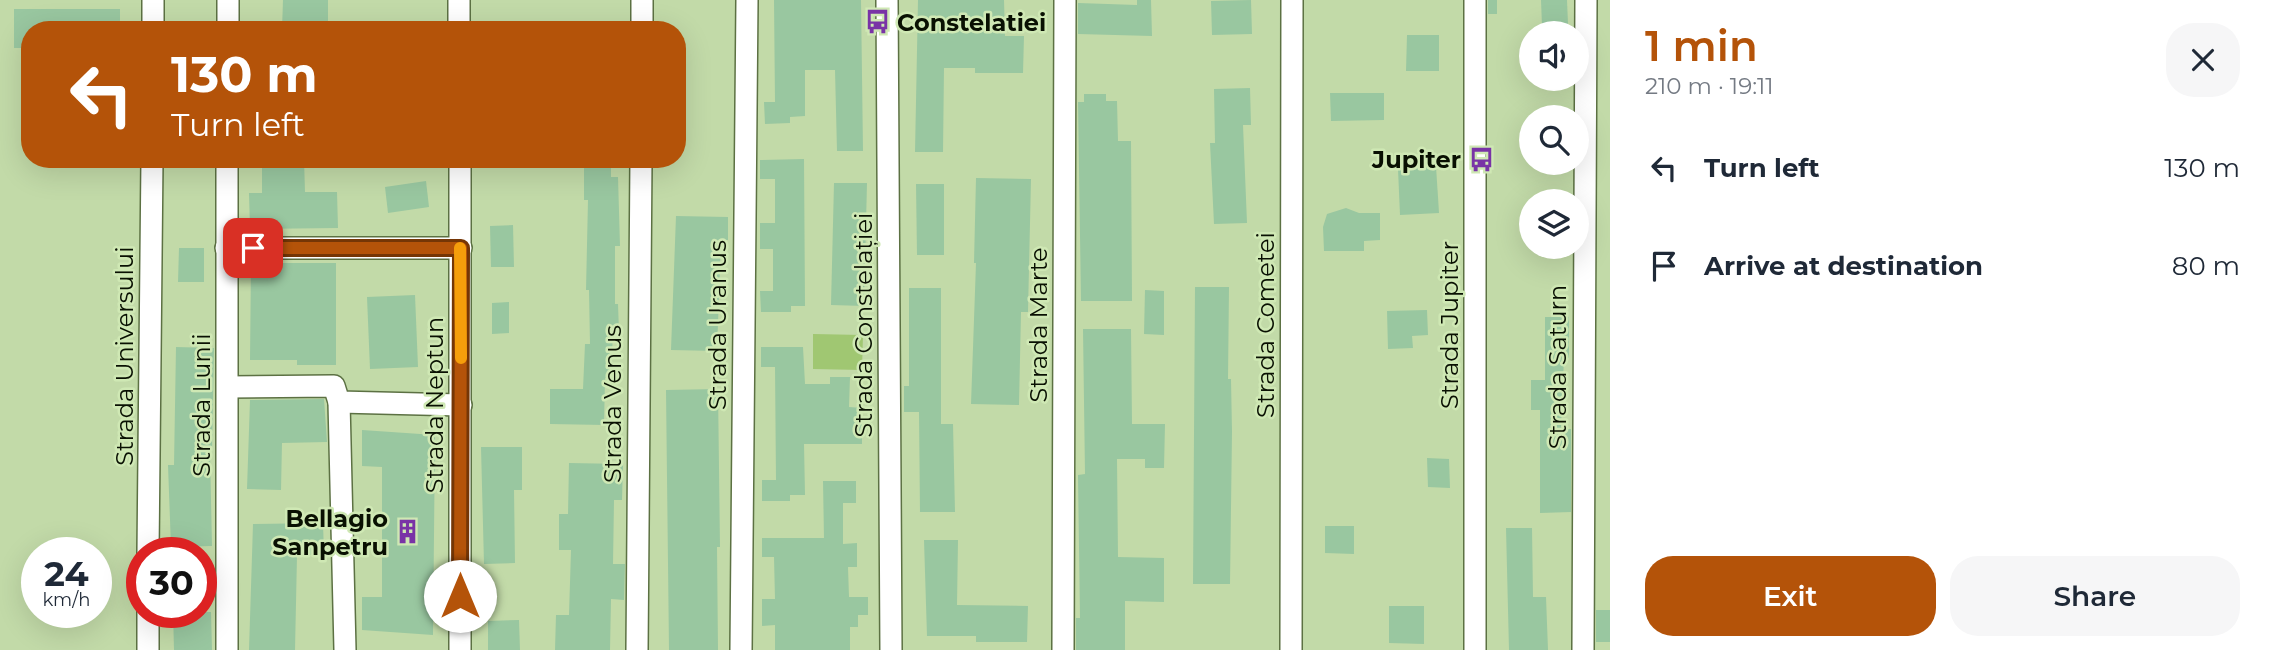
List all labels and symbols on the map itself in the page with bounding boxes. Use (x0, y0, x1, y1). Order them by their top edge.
bus stop icon: Constelatiei (863, 8, 891, 36)
place label: Constelatiei (897, 8, 1046, 37)
place label: Jupiter (1371, 145, 1461, 174)
bus stop icon: Jupiter (1467, 145, 1495, 173)
street label: Strada Constelației (849, 212, 878, 438)
pin (223, 218, 283, 278)
street label: Strada Cometei (1251, 232, 1280, 418)
street label: Strada Uranus (703, 240, 732, 410)
street label: Strada Jupiter (1435, 241, 1464, 409)
street label: Strada Universului (110, 246, 139, 466)
street label: Strada Marte (1024, 248, 1053, 402)
street label: Strada Saturn (1543, 285, 1572, 449)
street label: Strada Neptun (420, 317, 449, 493)
street label: Strada Venus (598, 325, 627, 483)
street label: Strada Lunii (187, 333, 216, 477)
place label: Bellagio Sanpetru (272, 504, 388, 561)
building icon: Bellagio Sanpetru (394, 518, 422, 546)
speed limit sign: 30 (126, 537, 217, 628)
position arrow (423, 559, 497, 633)

